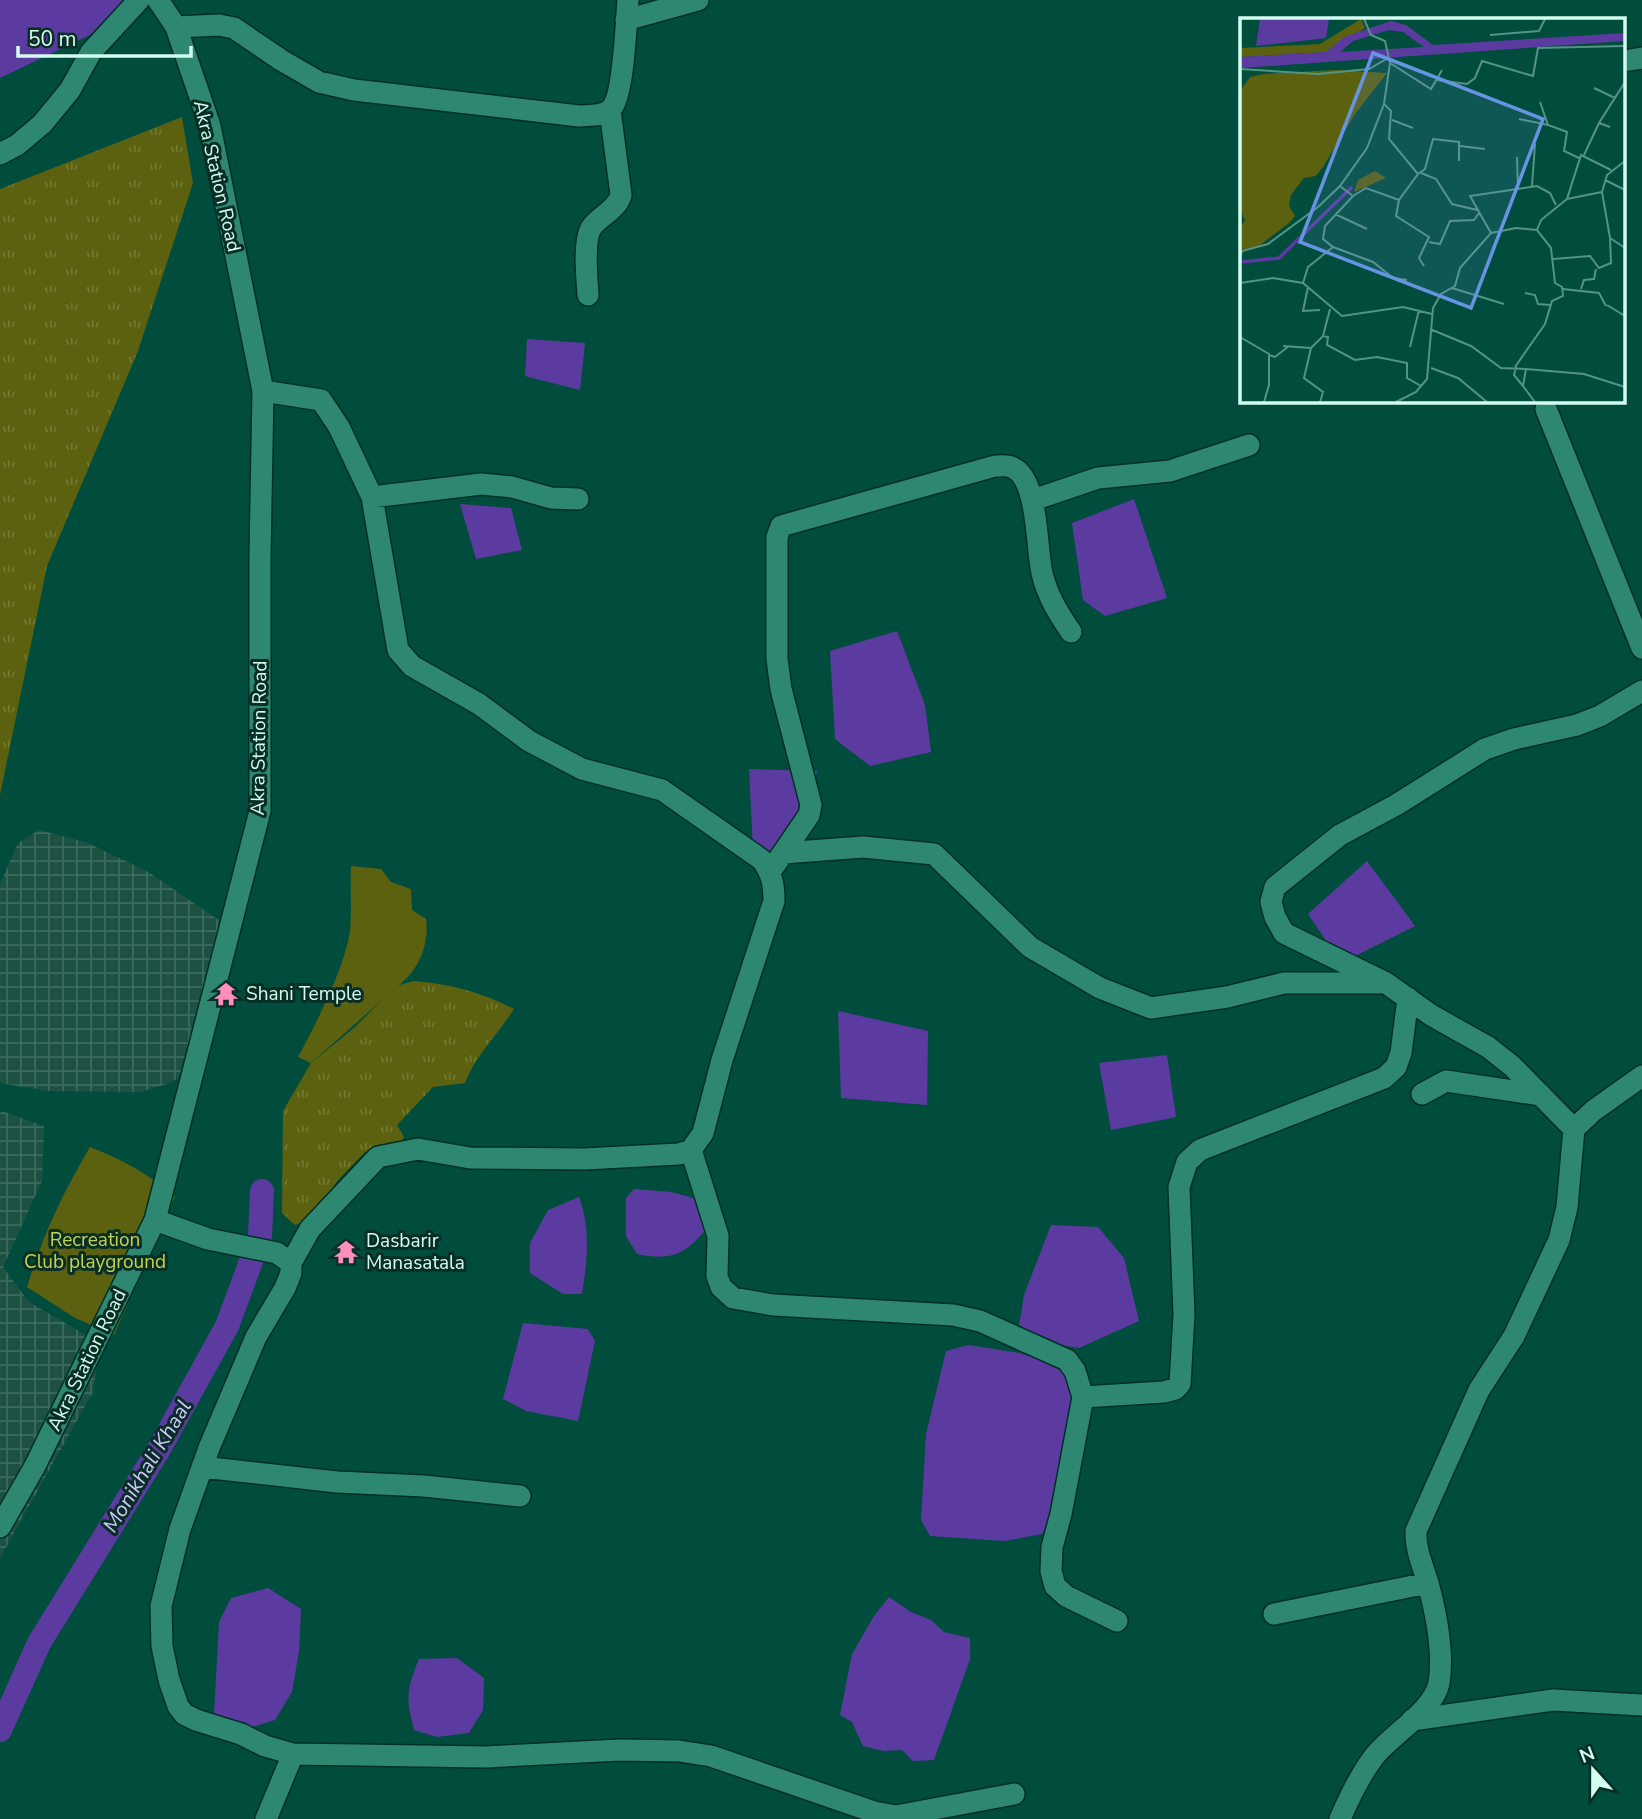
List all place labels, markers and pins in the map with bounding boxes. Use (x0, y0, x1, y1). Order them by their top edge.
temple icon: Shani Temple (212, 980, 240, 1008)
place label: Shani Temple (246, 981, 362, 1007)
place label: Dasbarir Manasatala (366, 1228, 465, 1276)
temple icon: Dasbarir Manasatala (332, 1238, 360, 1266)

